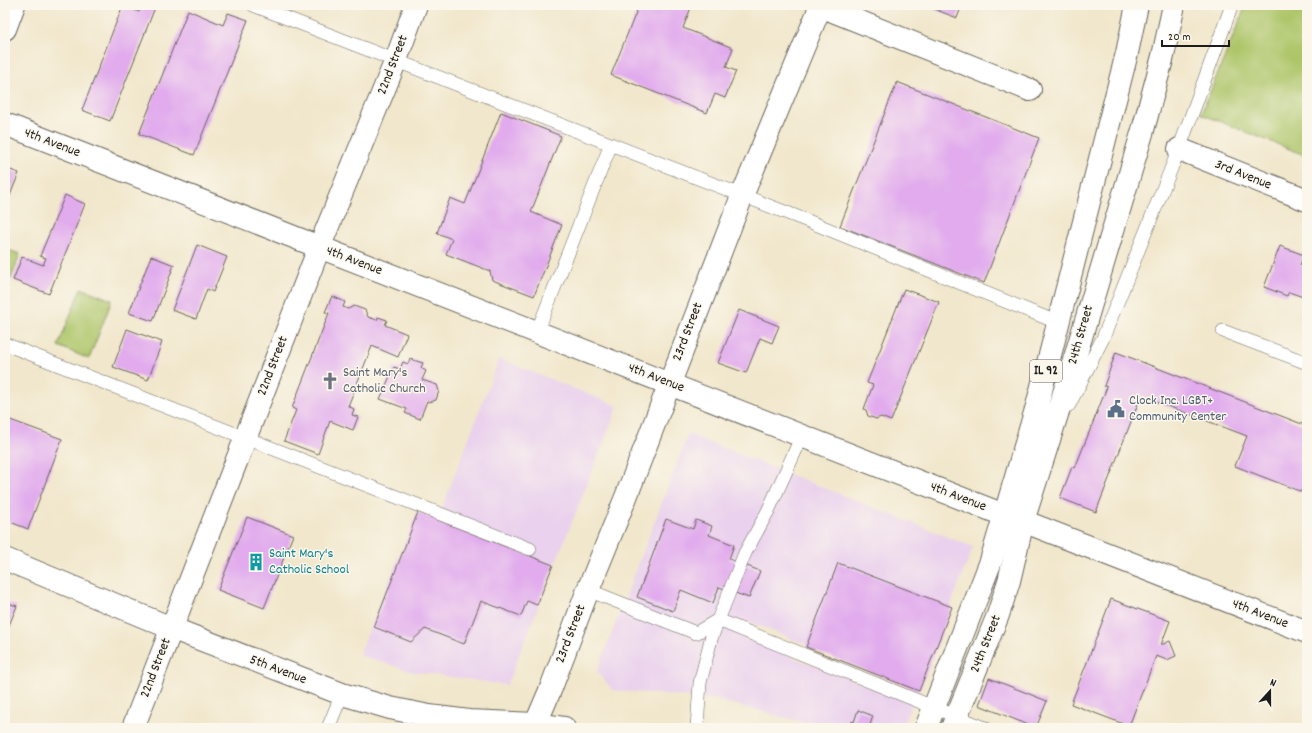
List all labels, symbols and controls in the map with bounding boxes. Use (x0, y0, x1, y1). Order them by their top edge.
scale bar (1162, 22, 1229, 48)
text: 20 m (1168, 29, 1191, 46)
street label: 22nd Street (372, 32, 414, 98)
street label: 4th Avenue (21, 123, 83, 163)
street label: 3rd Avenue (1212, 155, 1274, 195)
street label: 4th Avenue (323, 241, 385, 281)
street label: 23rd Street (668, 300, 708, 364)
street label: 24th Street (1063, 303, 1099, 367)
street label: 22nd Street (252, 333, 294, 399)
street label: 4th Avenue (625, 358, 687, 398)
road number: IL 92 (1030, 360, 1062, 382)
place label: Saint Mary's Catholic Church (343, 363, 426, 399)
church icon: Saint Mary's Catholic Church (320, 371, 340, 391)
place label: Clock Inc. LGBT+ Community Center (1129, 391, 1227, 427)
public building icon: Clock Inc. LGBT+ Community Center (1106, 399, 1126, 419)
street label: 4th Avenue (927, 477, 989, 517)
place label: Saint Mary's Catholic School (269, 544, 350, 580)
building icon: Saint Mary's Catholic School (246, 552, 266, 572)
street label: 4th Avenue (1229, 594, 1291, 634)
street label: 23rd Street (551, 602, 591, 666)
street label: 24th Street (965, 612, 1007, 676)
street label: 22nd Street (135, 635, 177, 701)
street label: 5th Avenue (247, 650, 309, 690)
north arrow (1250, 671, 1290, 711)
text: N (1267, 675, 1279, 692)

